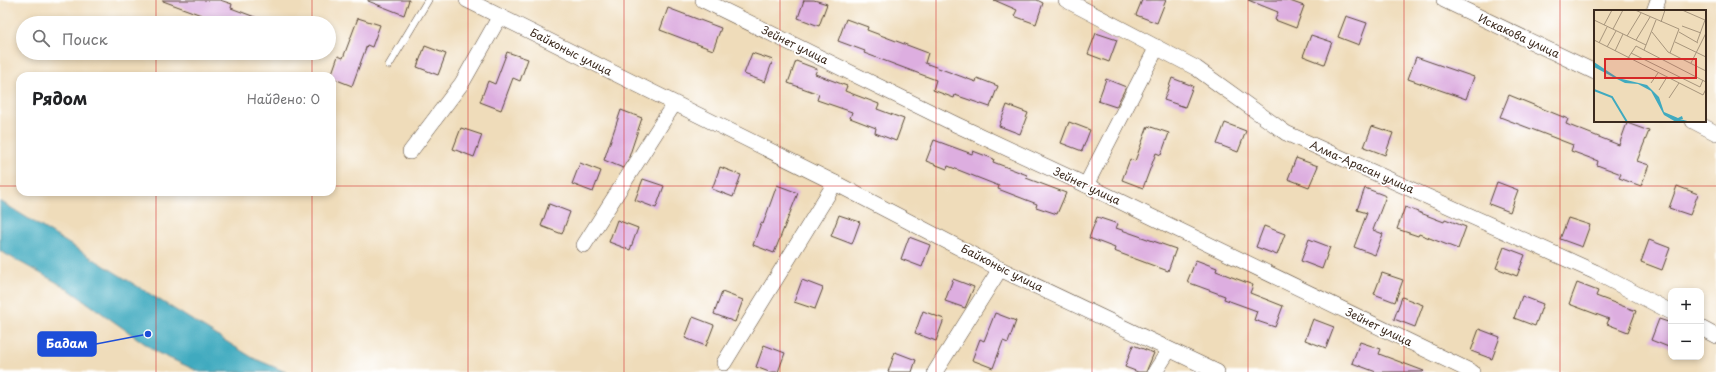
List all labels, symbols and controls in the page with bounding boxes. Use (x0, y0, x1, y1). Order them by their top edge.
street label: Искакова улица (1476, 9, 1563, 62)
inset map (1594, 10, 1706, 122)
search box (16, 16, 336, 60)
street label: Зейнет улица (759, 21, 832, 68)
street label: Байконыс улица (527, 24, 615, 80)
icon: search (30, 27, 52, 49)
text: Поиск (62, 27, 108, 50)
text: Рядом (32, 85, 87, 111)
text: Найдено: 0 (247, 89, 320, 108)
street label: Алма-Арасан улица (1307, 136, 1417, 197)
street label: Зейнет улица (1051, 163, 1124, 209)
street label: Байконыс улица (958, 240, 1046, 296)
map controls (1668, 288, 1704, 360)
button: + (1668, 288, 1704, 324)
street label: Зейнет улица (1343, 303, 1416, 350)
button: − (1668, 324, 1704, 360)
callout: Бадам (38, 332, 96, 356)
text: Бадам (46, 334, 88, 352)

